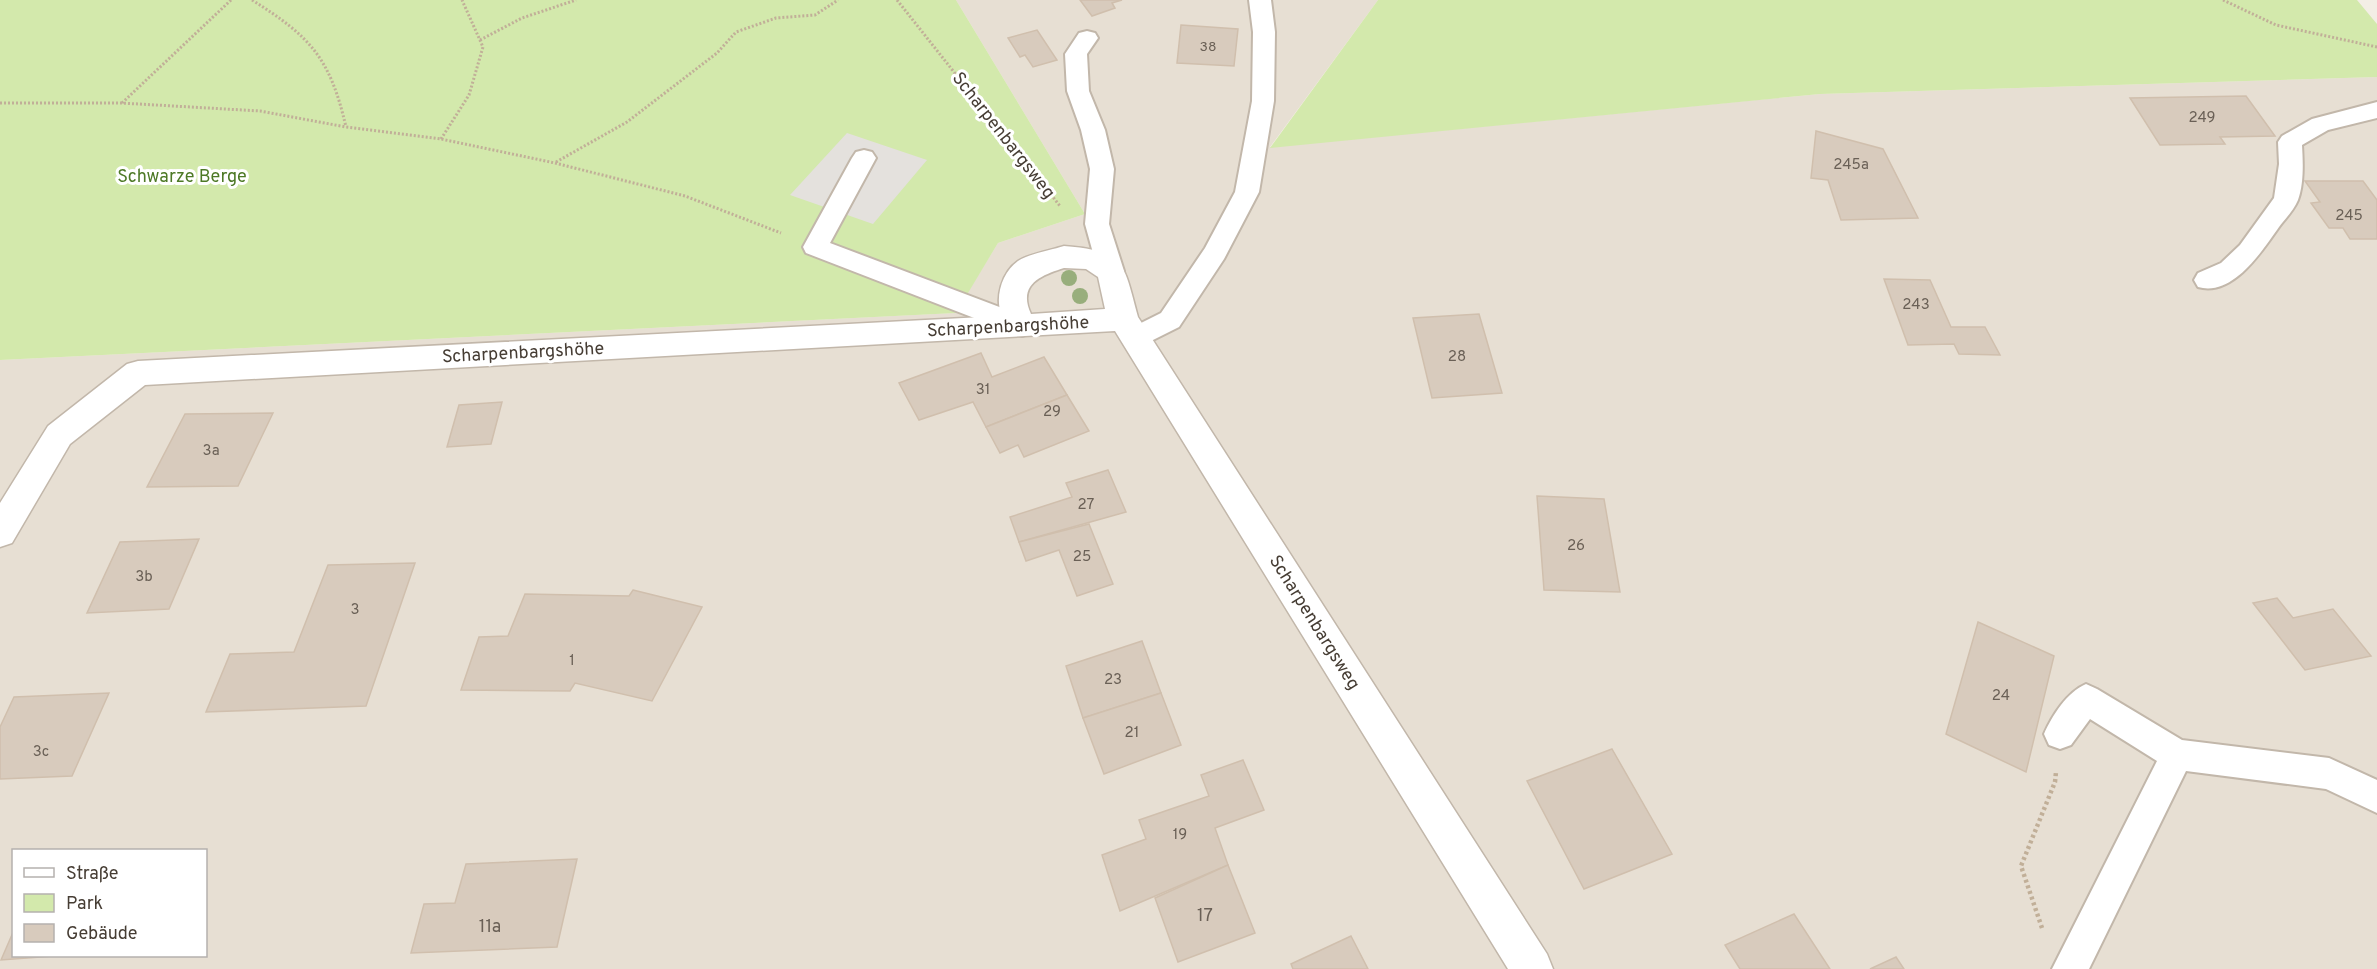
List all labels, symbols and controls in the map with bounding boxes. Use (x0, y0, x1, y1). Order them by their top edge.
house number: 38 (1200, 39, 1216, 56)
street label: Scharpenbargsweg (946, 68, 1059, 204)
house number: 249 (2188, 109, 2216, 128)
house number: 245a (1833, 156, 1869, 175)
park label: Schwarze Berge (117, 166, 247, 189)
house number: 245 (2335, 207, 2363, 226)
house number: 243 (1902, 296, 1930, 315)
street label: Scharpenbargshöhe (926, 312, 1090, 343)
street label: Scharpenbargshöhe (441, 338, 605, 369)
house number: 28 (1448, 348, 1466, 367)
house number: 31 (976, 381, 990, 400)
house number: 29 (1043, 403, 1061, 422)
house number: 3a (202, 442, 220, 461)
house number: 27 (1078, 496, 1095, 515)
house number: 26 (1567, 537, 1585, 556)
house number: 25 (1073, 548, 1091, 567)
street label: Scharpenbargsweg (1263, 551, 1364, 694)
house number: 3b (135, 568, 153, 587)
house number: 3 (350, 601, 360, 620)
house number: 1 (569, 652, 575, 671)
house number: 23 (1104, 671, 1122, 690)
house number: 24 (1992, 687, 2010, 706)
house number: 21 (1125, 724, 1139, 743)
house number: 3c (33, 743, 49, 762)
house number: 19 (1173, 826, 1187, 845)
legend (12, 849, 207, 957)
text: Straße (66, 863, 118, 886)
text: Park (66, 893, 103, 916)
house number: 17 (1197, 905, 1213, 928)
house number: 11a (479, 916, 501, 939)
text: Gebäude (66, 923, 138, 946)

